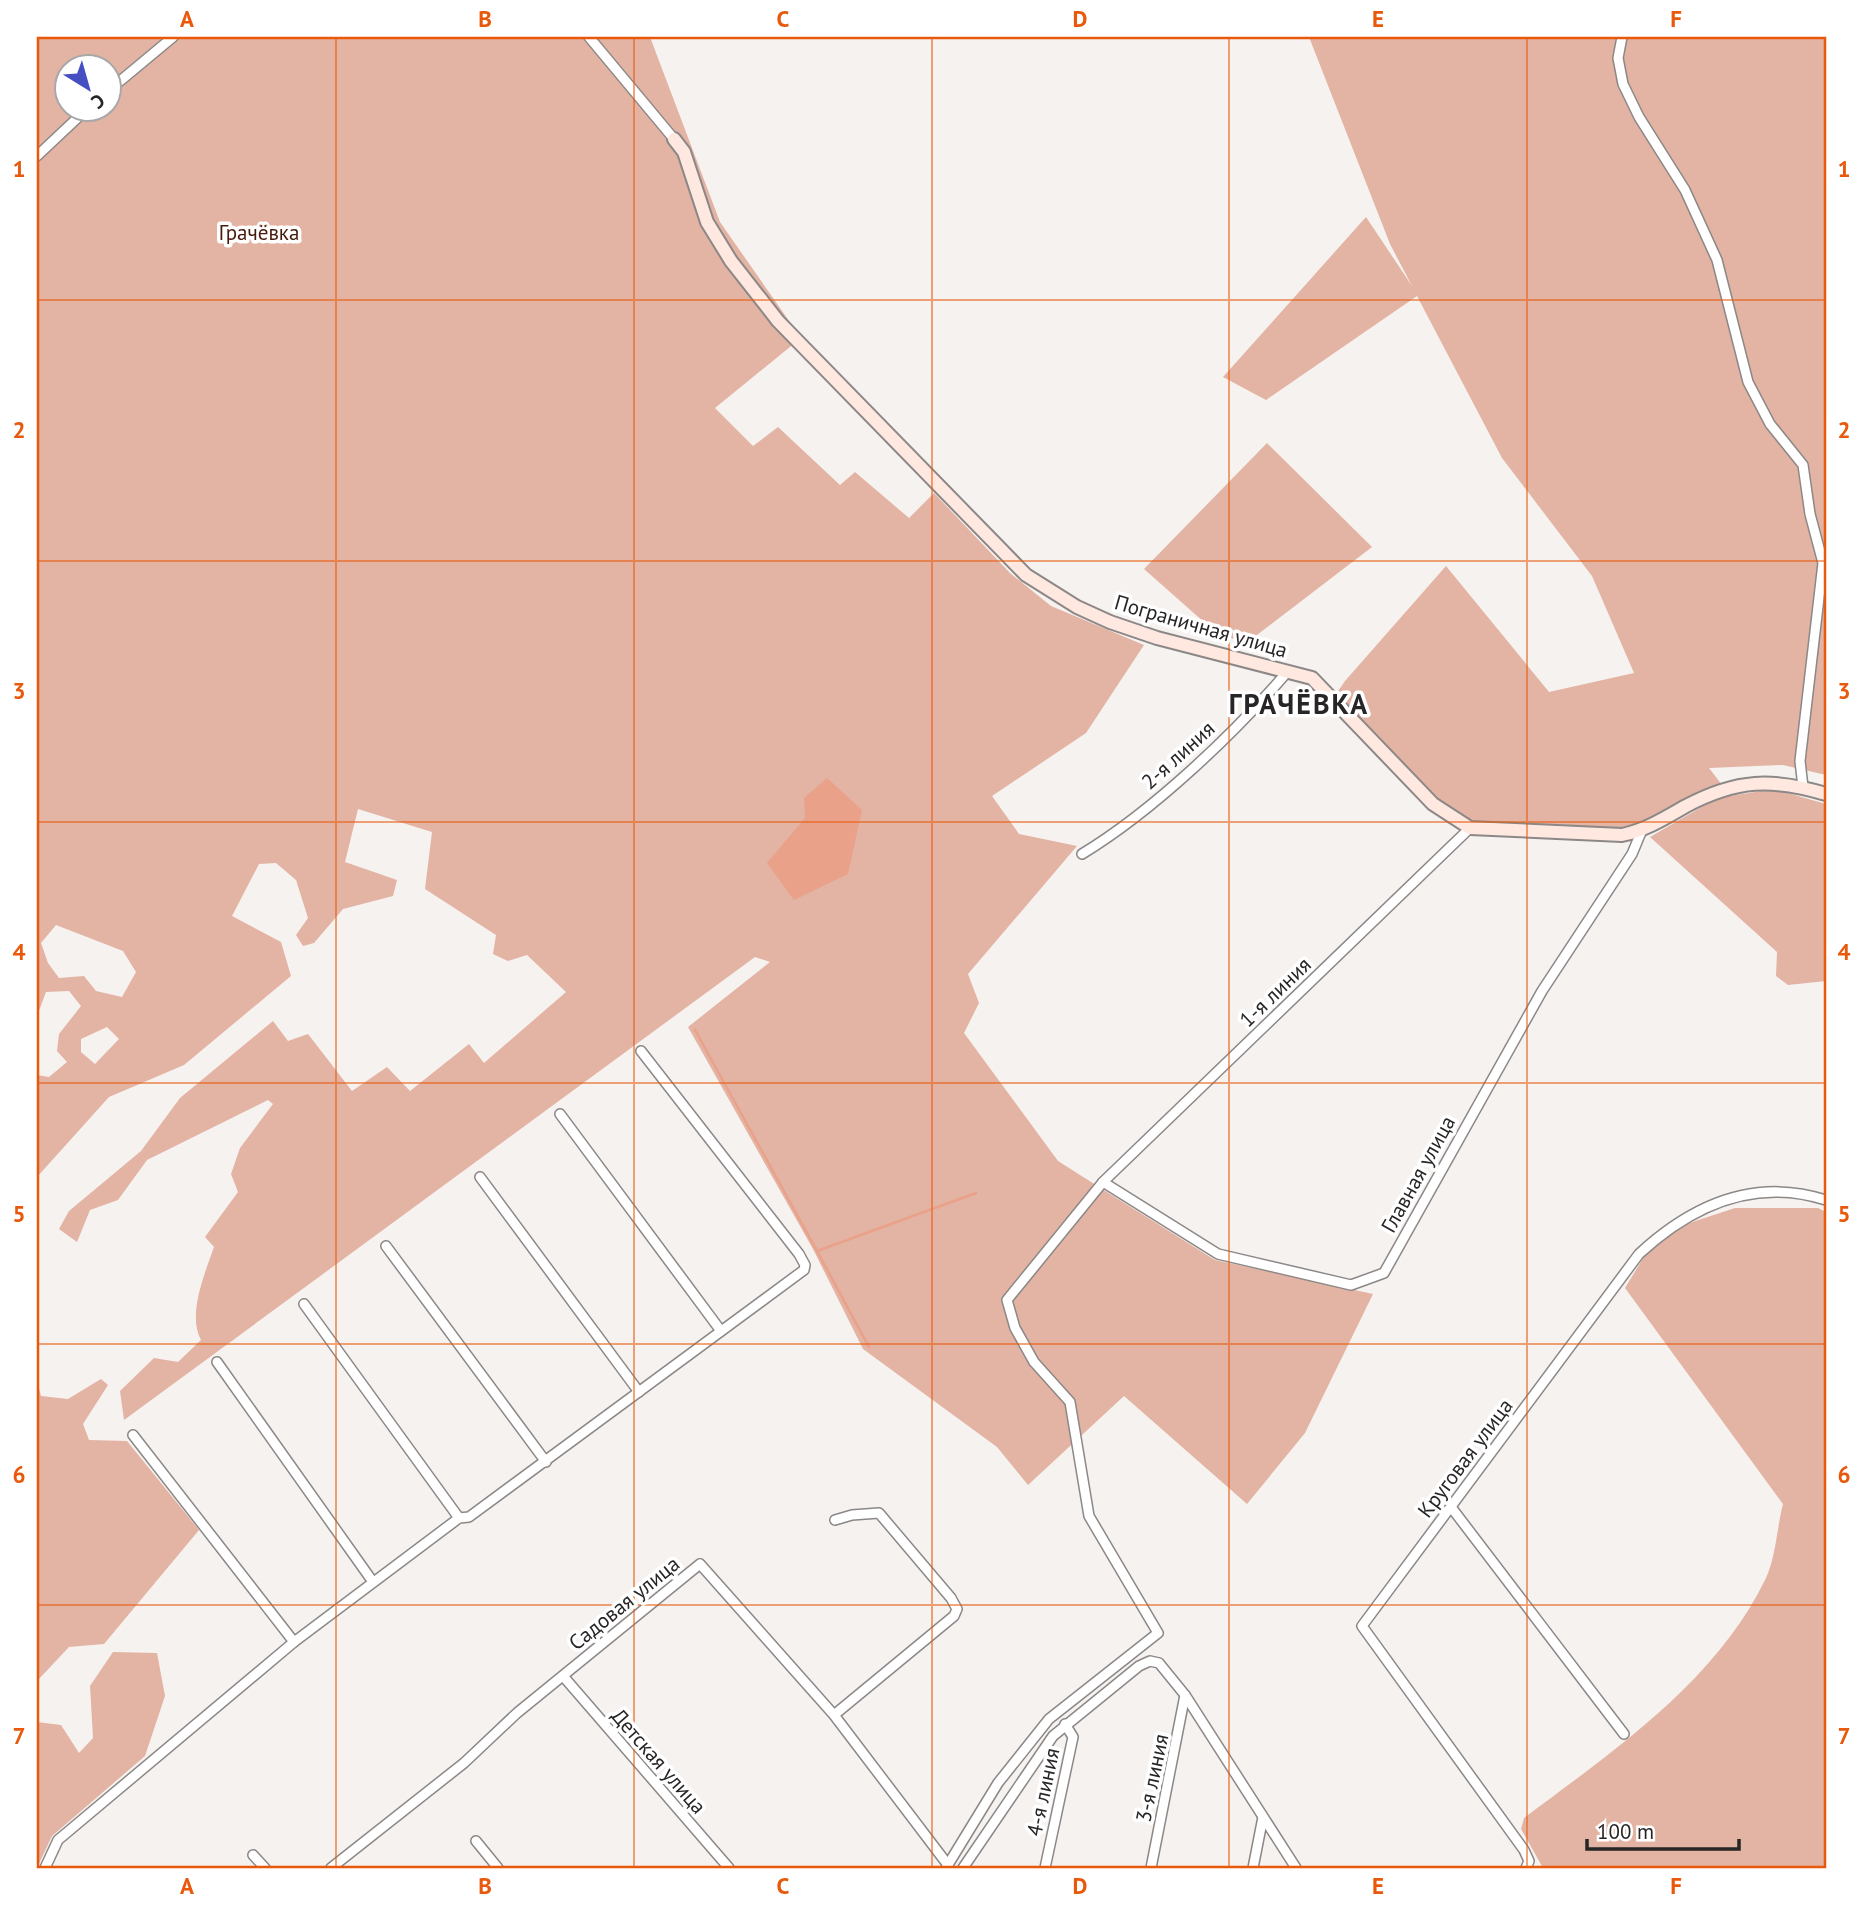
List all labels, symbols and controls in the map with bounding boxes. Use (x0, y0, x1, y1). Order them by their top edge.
text: A (180, 4, 194, 33)
text: B (478, 4, 492, 33)
text: C (777, 4, 790, 33)
text: D (1073, 4, 1087, 33)
text: E (1372, 4, 1384, 33)
text: F (1670, 4, 1682, 33)
north arrow (52, 52, 122, 122)
text: С (86, 89, 110, 115)
text: 1 (12, 154, 26, 183)
text: 1 (1837, 154, 1851, 183)
park label: Грачёвка (219, 219, 299, 246)
text: 2 (12, 415, 26, 444)
text: 2 (1837, 415, 1851, 444)
street label: Пограничная улица (1111, 588, 1291, 664)
text: 3 (12, 676, 26, 705)
text: 3 (1837, 676, 1851, 705)
district label: ГРАЧЁВКА (1229, 685, 1369, 722)
street label: 2-я линия (1136, 715, 1220, 795)
text: 4 (12, 937, 26, 966)
text: 4 (1837, 937, 1851, 966)
street label: 1-я линия (1233, 951, 1317, 1033)
street label: Главная улица (1375, 1111, 1461, 1237)
text: 5 (12, 1199, 26, 1228)
text: 5 (1837, 1199, 1851, 1228)
street label: Круговая улица (1411, 1393, 1519, 1523)
text: 6 (12, 1460, 26, 1489)
text: 6 (1837, 1460, 1851, 1489)
street label: Садовая улица (563, 1550, 685, 1656)
street label: Детская улица (606, 1703, 712, 1819)
text: 7 (12, 1721, 26, 1750)
text: 7 (1837, 1721, 1851, 1750)
street label: 3-я линия (1130, 1731, 1174, 1825)
street label: 4-я линия (1021, 1745, 1065, 1839)
scale bar (1587, 1807, 1739, 1851)
text: 100 m (1597, 1818, 1654, 1845)
text: A (180, 1871, 194, 1900)
text: B (478, 1871, 492, 1900)
text: C (777, 1871, 790, 1900)
text: D (1073, 1871, 1087, 1900)
text: E (1372, 1871, 1384, 1900)
text: F (1670, 1871, 1682, 1900)

